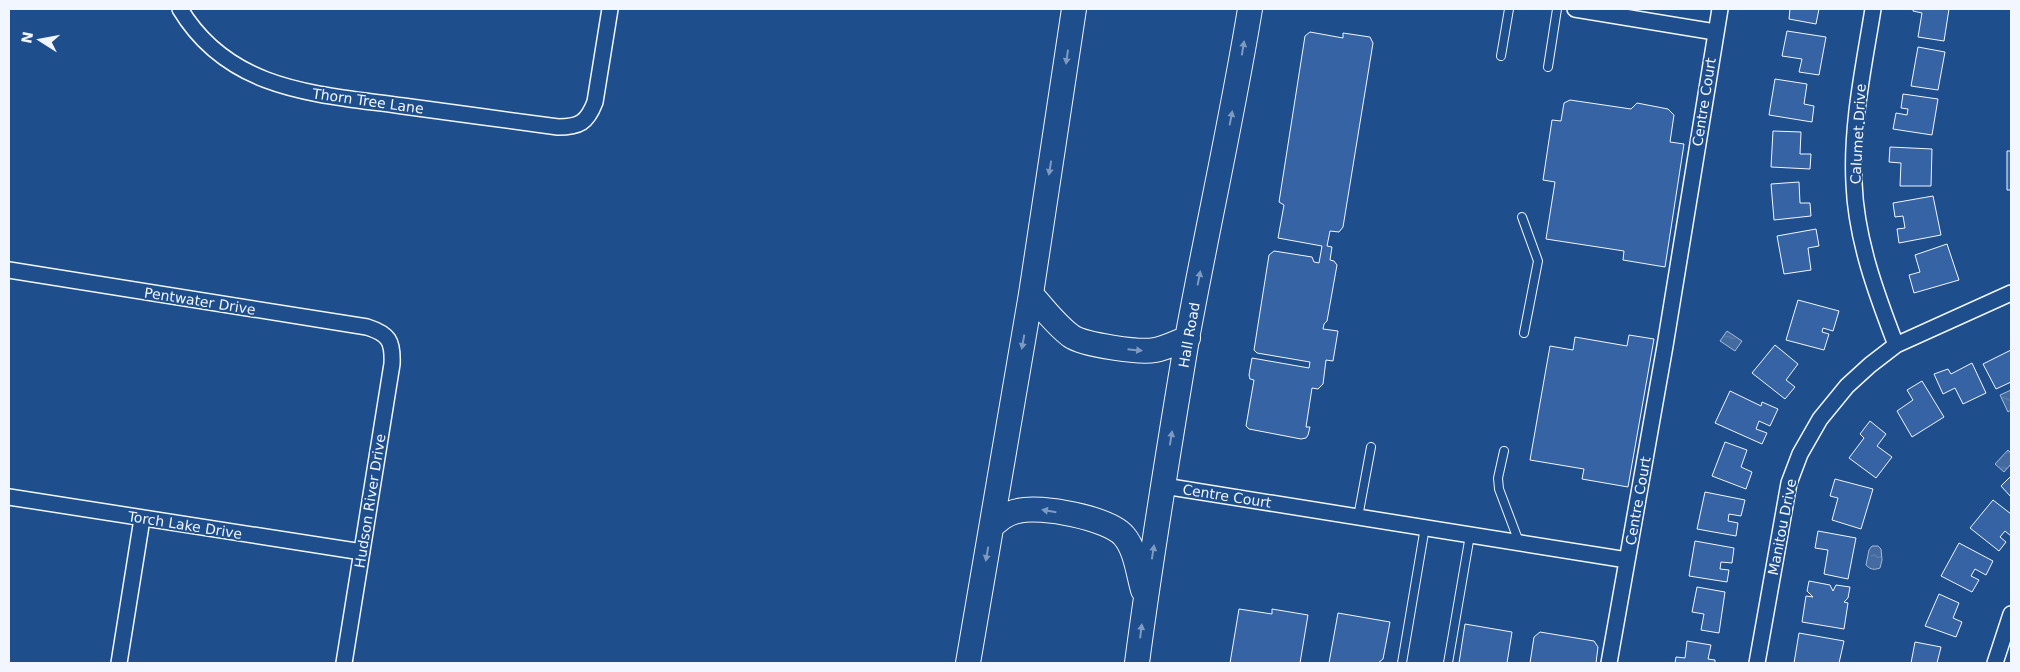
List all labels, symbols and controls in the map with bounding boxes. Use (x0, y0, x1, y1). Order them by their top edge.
north arrow (15, 15, 65, 65)
text: N (18, 30, 36, 45)
one-way arrow (1240, 39, 1248, 55)
one-way arrow (1063, 49, 1071, 65)
street label: Centre Court (1689, 56, 1719, 148)
street label: Calumet Drive (1847, 83, 1869, 185)
street label: Thorn Tree Lane (310, 85, 425, 117)
one-way arrow (1227, 110, 1235, 126)
one-way arrow (1046, 160, 1054, 176)
one-way arrow (1196, 269, 1204, 285)
street label: Pentwater Drive (143, 284, 257, 318)
street label: Hall Road (1175, 301, 1203, 369)
one-way arrow (1019, 335, 1027, 351)
one-way arrow (1127, 346, 1143, 354)
one-way arrow (1168, 429, 1176, 445)
street label: Hudson River Drive (351, 433, 389, 569)
street label: Centre Court (1622, 455, 1654, 547)
street label: Manitou Drive (1765, 477, 1799, 577)
street label: Centre Court (1181, 481, 1273, 511)
one-way arrow (1040, 507, 1056, 515)
street label: Torch Lake Drive (126, 508, 243, 542)
one-way arrow (1149, 543, 1157, 559)
one-way arrow (982, 547, 990, 563)
one-way arrow (1137, 623, 1145, 639)

